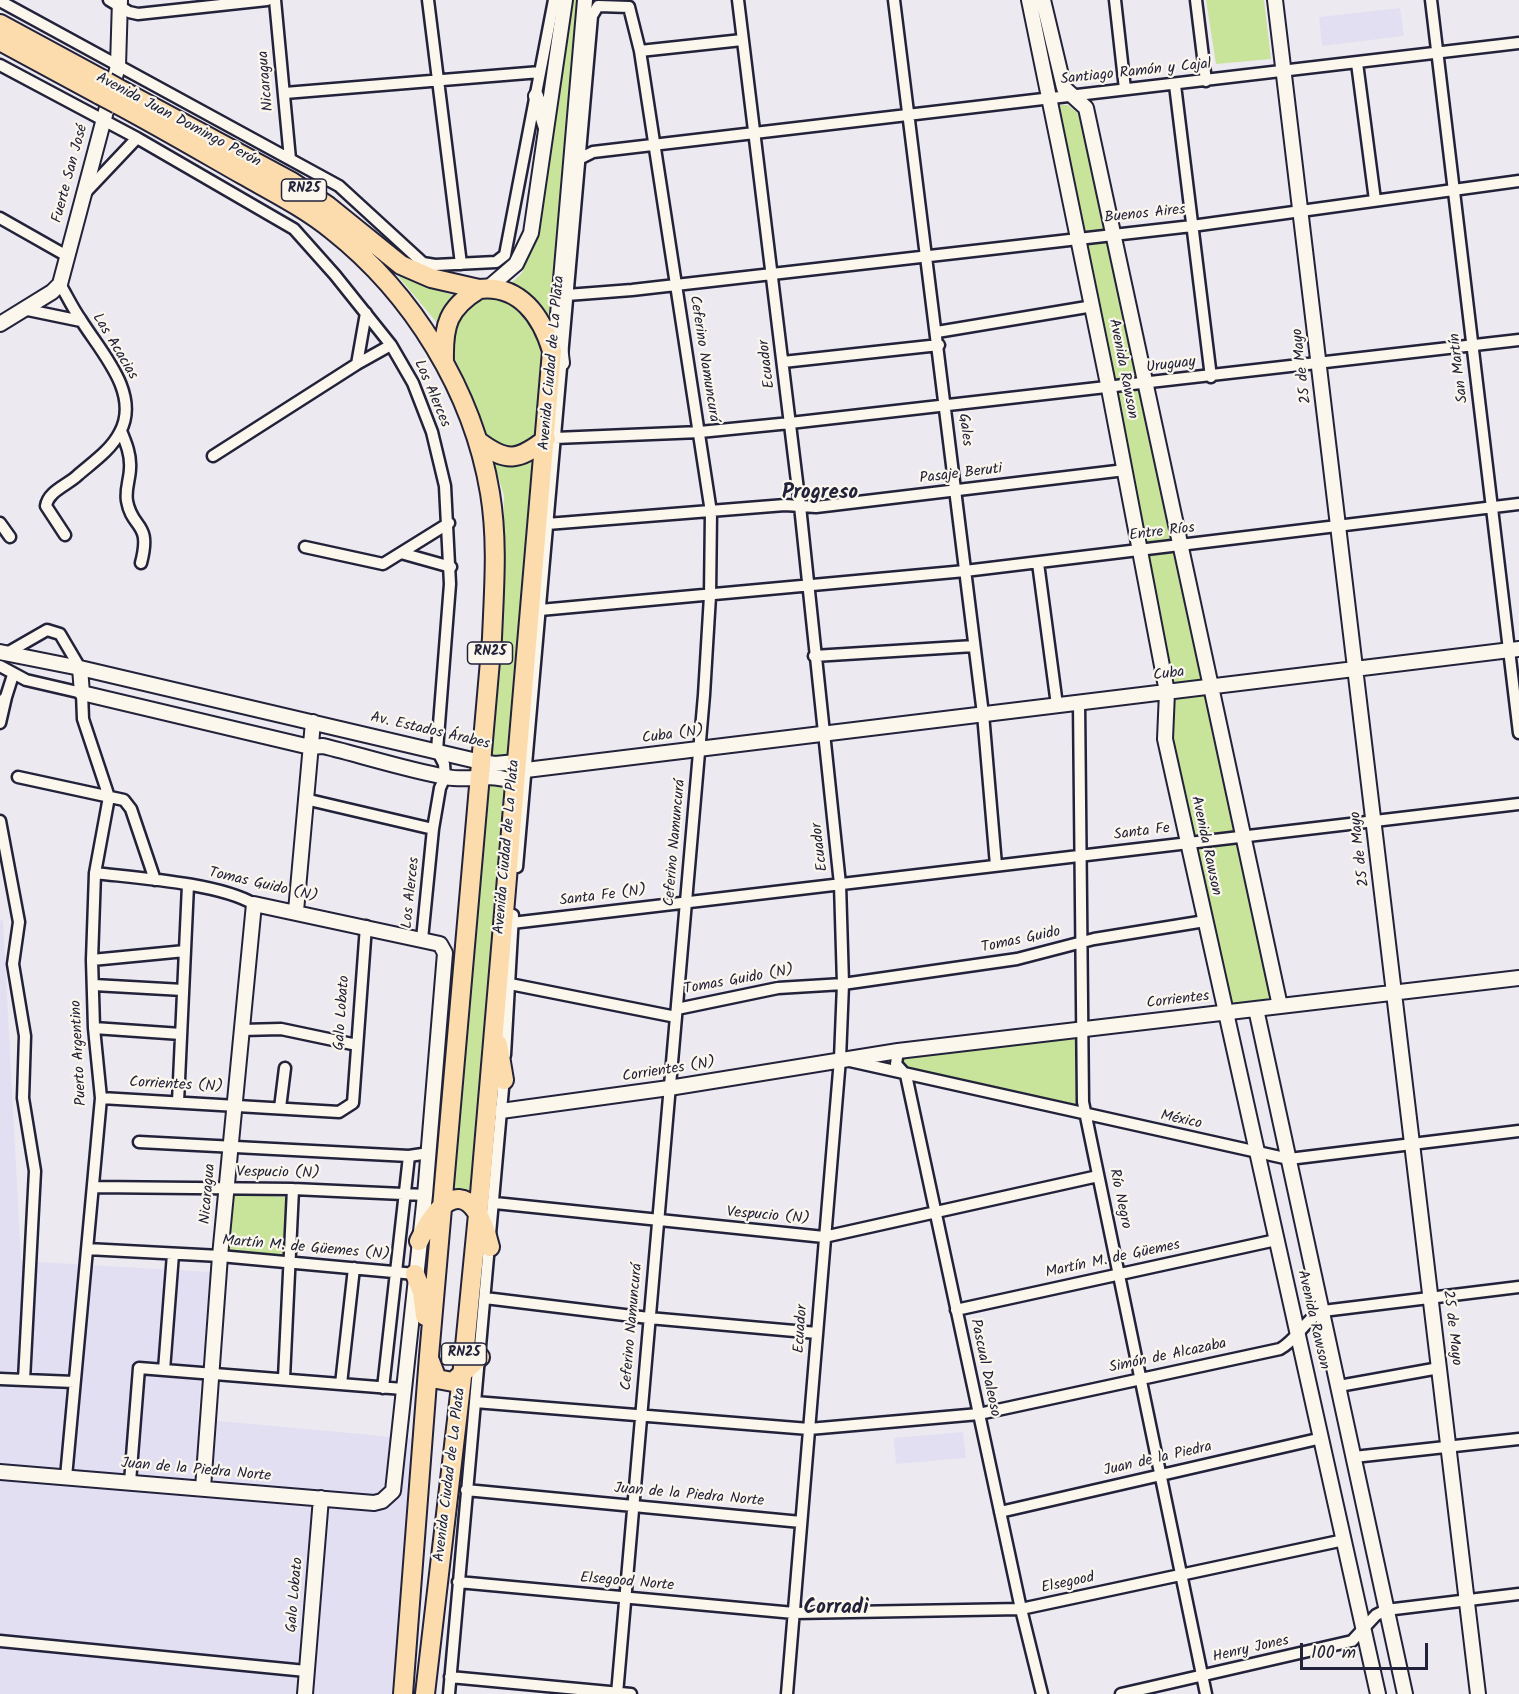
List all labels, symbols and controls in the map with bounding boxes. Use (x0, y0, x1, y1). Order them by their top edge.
street label: Nicaragua (255, 50, 279, 112)
street label: Santiago Ramón y Cajal (1060, 56, 1212, 90)
street label: Avenida Juan Domingo Perón (92, 70, 264, 172)
street label: Fuerte San José (49, 123, 93, 225)
road number: RN25 (282, 179, 326, 201)
street label: Buenos Aires (1104, 202, 1186, 228)
street label: Avenida Ciudad de La Plata (536, 275, 570, 451)
street label: Ceferino Namuncurá (684, 295, 722, 423)
street label: Las Acacias (87, 311, 141, 383)
street label: Avenida Rawson (1103, 318, 1141, 420)
street label: 25 de Mayo (1289, 327, 1317, 405)
street label: San Martín (1447, 332, 1473, 404)
street label: Ecuador (756, 339, 780, 389)
street label: Uruguay (1145, 354, 1197, 378)
street label: Los Alerces (409, 357, 453, 431)
street label: Gales (953, 413, 975, 447)
street label: Pasaje Beruti (919, 461, 1003, 489)
district label: Progreso (782, 481, 858, 507)
street label: Entre Ríos (1128, 520, 1196, 546)
road number: RN25 (468, 642, 512, 664)
street label: Cuba (1152, 664, 1186, 686)
street label: Av. Estados Árabes (369, 710, 491, 754)
street label: Cuba (N) (641, 723, 705, 749)
street label: Avenida Ciudad de La Plata (491, 759, 525, 935)
street label: Ceferino Namuncurá (661, 779, 691, 907)
street label: Avenida Rawson (1186, 795, 1224, 897)
street label: 25 de Mayo (1347, 810, 1375, 888)
street label: Santa Fe (1113, 821, 1171, 845)
street label: Ecuador (809, 822, 833, 872)
street label: Los Alerces (399, 856, 425, 930)
street label: Tomas Guido (N) (207, 865, 319, 907)
street label: Santa Fe (N) (559, 883, 647, 911)
street label: Tomas Guido (980, 924, 1062, 958)
street label: Tomas Guido (N) (683, 962, 795, 1000)
street label: Galo Lobato (331, 975, 355, 1051)
street label: Corrientes (1146, 988, 1210, 1014)
street label: Puerto Argentino (68, 1000, 92, 1106)
street label: Corrientes (N) (621, 1055, 717, 1087)
street label: Corrientes (N) (129, 1075, 223, 1097)
street label: México (1159, 1108, 1203, 1134)
street label: Nicaragua (197, 1163, 221, 1225)
street label: Vespucio (N) (236, 1164, 320, 1184)
street label: Río Negro (1104, 1167, 1134, 1231)
street label: Vespucio (N) (726, 1204, 810, 1230)
street label: Martín M. de Güemes (N) (222, 1233, 390, 1265)
street label: Martín M. de Güemes (1044, 1237, 1182, 1283)
street label: Ceferino Namuncurá (618, 1263, 648, 1391)
street label: Avenida Rawson (1292, 1269, 1332, 1371)
street label: 25 de Mayo (1437, 1289, 1465, 1367)
street label: Ecuador (791, 1304, 813, 1354)
street label: Pascual Daleoso (965, 1318, 1003, 1418)
street label: Simón de Alcazaba (1108, 1336, 1228, 1378)
road number: RN25 (442, 1343, 486, 1365)
street label: Avenida Ciudad de La Plata (431, 1387, 471, 1563)
street label: Juan de la Piedra (1102, 1439, 1214, 1481)
street label: Juan de la Piedra Norte (120, 1455, 272, 1487)
street label: Juan de la Piedra Norte (613, 1480, 765, 1512)
street label: Galo Lobato (284, 1557, 308, 1633)
street label: Elsegood Norte (579, 1570, 675, 1596)
street label: Elsegood (1040, 1570, 1096, 1598)
district label: Corradi (803, 1596, 869, 1622)
scale bar (1303, 1631, 1430, 1669)
street label: Henry Jones (1211, 1632, 1291, 1668)
text: 100 m (1311, 1639, 1356, 1668)

